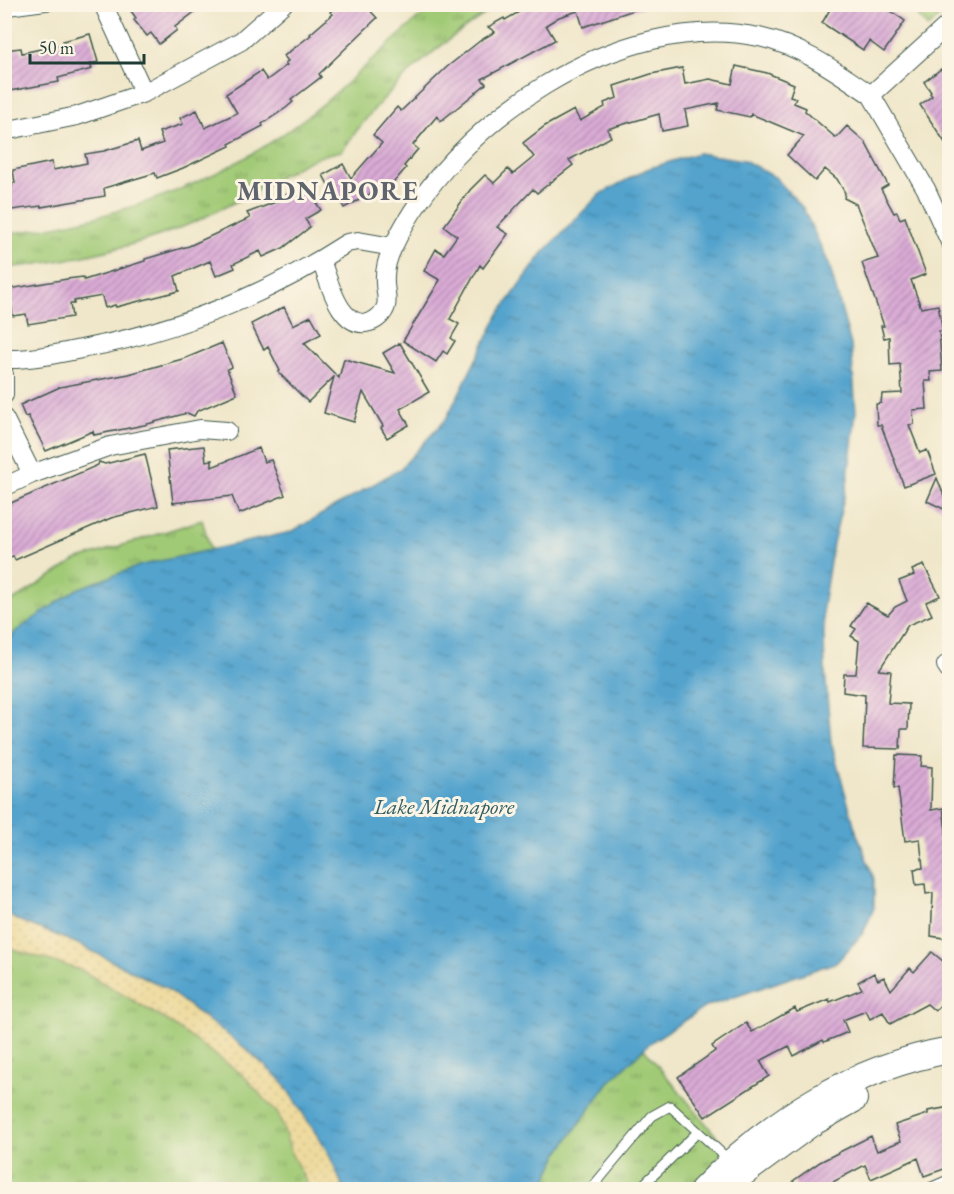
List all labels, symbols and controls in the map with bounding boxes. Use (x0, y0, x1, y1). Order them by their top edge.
scale bar (30, 27, 144, 65)
text: 50 m (39, 36, 74, 59)
district label: MIDNAPORE (237, 173, 419, 208)
water label: Lake Midnapore (373, 792, 515, 821)

